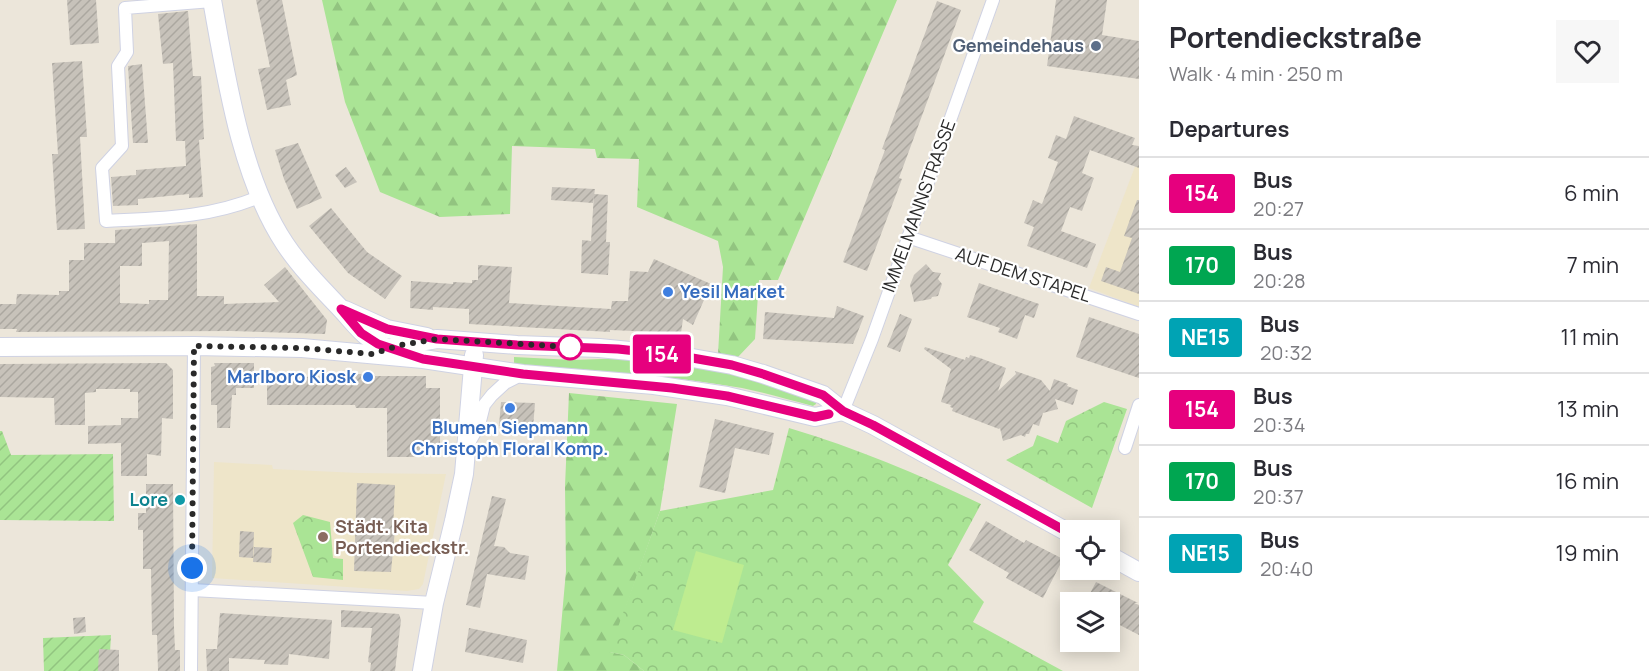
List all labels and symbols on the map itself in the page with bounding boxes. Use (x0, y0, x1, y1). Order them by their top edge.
place label: Gemeindehaus (953, 33, 1084, 57)
marker: Gemeindehaus (1089, 39, 1103, 53)
street label: IMMELMANNSTRASSE (876, 116, 960, 295)
street label: AUF DEM STAPEL (953, 241, 1094, 307)
place label: Yesil Market (680, 279, 785, 303)
marker: Yesil Market (661, 285, 675, 299)
unlabelled marker (557, 334, 583, 360)
line badge: 154 (628, 334, 696, 374)
place label: Marlboro Kiosk (227, 364, 357, 388)
marker: Marlboro Kiosk (361, 370, 375, 384)
marker: Blumen Siepmann Christoph Floral Komp. (503, 401, 517, 415)
place label: Blumen Siepmann Christoph Floral Komp. (412, 415, 608, 460)
place label: Lore (129, 487, 168, 511)
marker: Lore (173, 493, 187, 507)
place label: Städt. Kita Portendieckstr. (335, 514, 469, 559)
marker: Städt. Kita Portendieckstr. (316, 530, 330, 544)
your location (177, 553, 207, 583)

